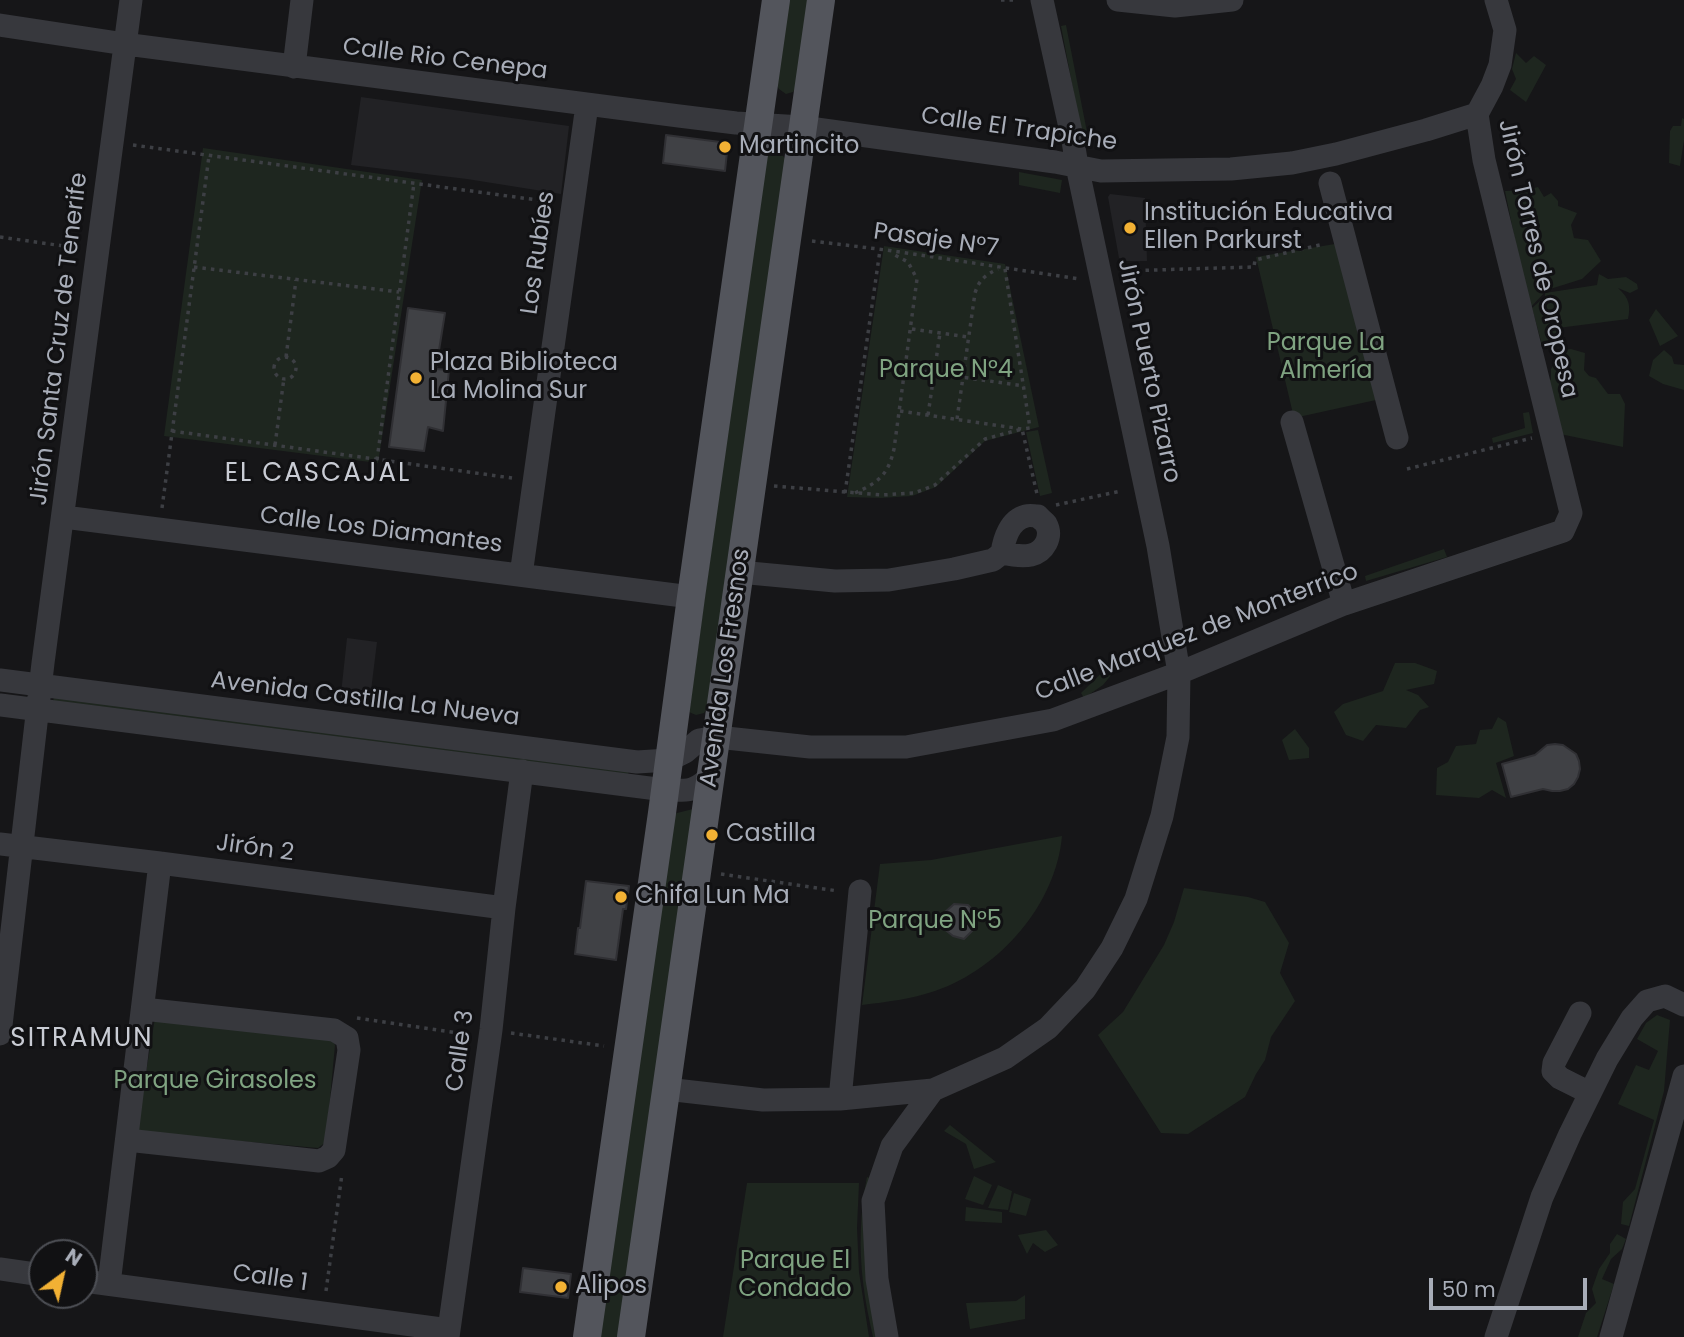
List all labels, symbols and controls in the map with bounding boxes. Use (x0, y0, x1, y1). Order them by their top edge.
street label: Calle Rio Cenepa (341, 33, 549, 87)
street label: Calle El Trapiche (919, 102, 1119, 158)
street label: Jirón Torres de Oropesa (1491, 117, 1583, 401)
place label: Martincito (739, 133, 859, 161)
marker: Martincito (717, 139, 733, 155)
street label: Jirón Santa Cruz de Tenerife (25, 171, 95, 507)
street label: Los Rubíes (516, 190, 562, 316)
place label: Institución Educativa Ellen Parkurst (1144, 200, 1393, 256)
street label: Pasaje N°7 (872, 218, 1000, 264)
marker: Institución Educativa Ellen Parkurst (1122, 220, 1138, 236)
street label: Jirón Puerto Pizarro (1110, 256, 1186, 486)
park label: Parque La Almería (1267, 330, 1385, 386)
place label: Plaza Biblioteca La Molina Sur (430, 350, 618, 406)
park label: Parque N°4 (879, 357, 1013, 385)
marker: Plaza Biblioteca La Molina Sur (408, 370, 424, 386)
district label: EL CASCAJAL (226, 458, 410, 490)
street label: Calle Los Diamantes (258, 502, 504, 560)
street label: Avenida Los Fresnos (695, 547, 757, 789)
street label: Calle Marquez de Monterrico (1031, 558, 1363, 708)
street label: Avenida Castilla La Nueva (209, 667, 521, 733)
place label: Castilla (726, 821, 816, 849)
marker: Castilla (704, 827, 720, 843)
street label: Jirón 2 (214, 829, 296, 869)
place label: Chifa Lun Ma (635, 883, 790, 911)
marker: Chifa Lun Ma (613, 889, 629, 905)
park label: Parque N°5 (868, 908, 1002, 936)
street label: Calle 3 (441, 1008, 481, 1094)
district label: SITRAMUN (11, 1023, 153, 1055)
park label: Parque Girasoles (114, 1068, 316, 1096)
north arrow (28, 1239, 98, 1309)
text: N (60, 1242, 87, 1273)
park label: Parque El Condado (738, 1248, 852, 1304)
street label: Calle 1 (231, 1259, 309, 1299)
scale bar (1432, 1264, 1590, 1308)
place label: Alipos (575, 1273, 647, 1301)
text: 50 m (1442, 1275, 1496, 1304)
marker: Alipos (553, 1279, 569, 1295)

